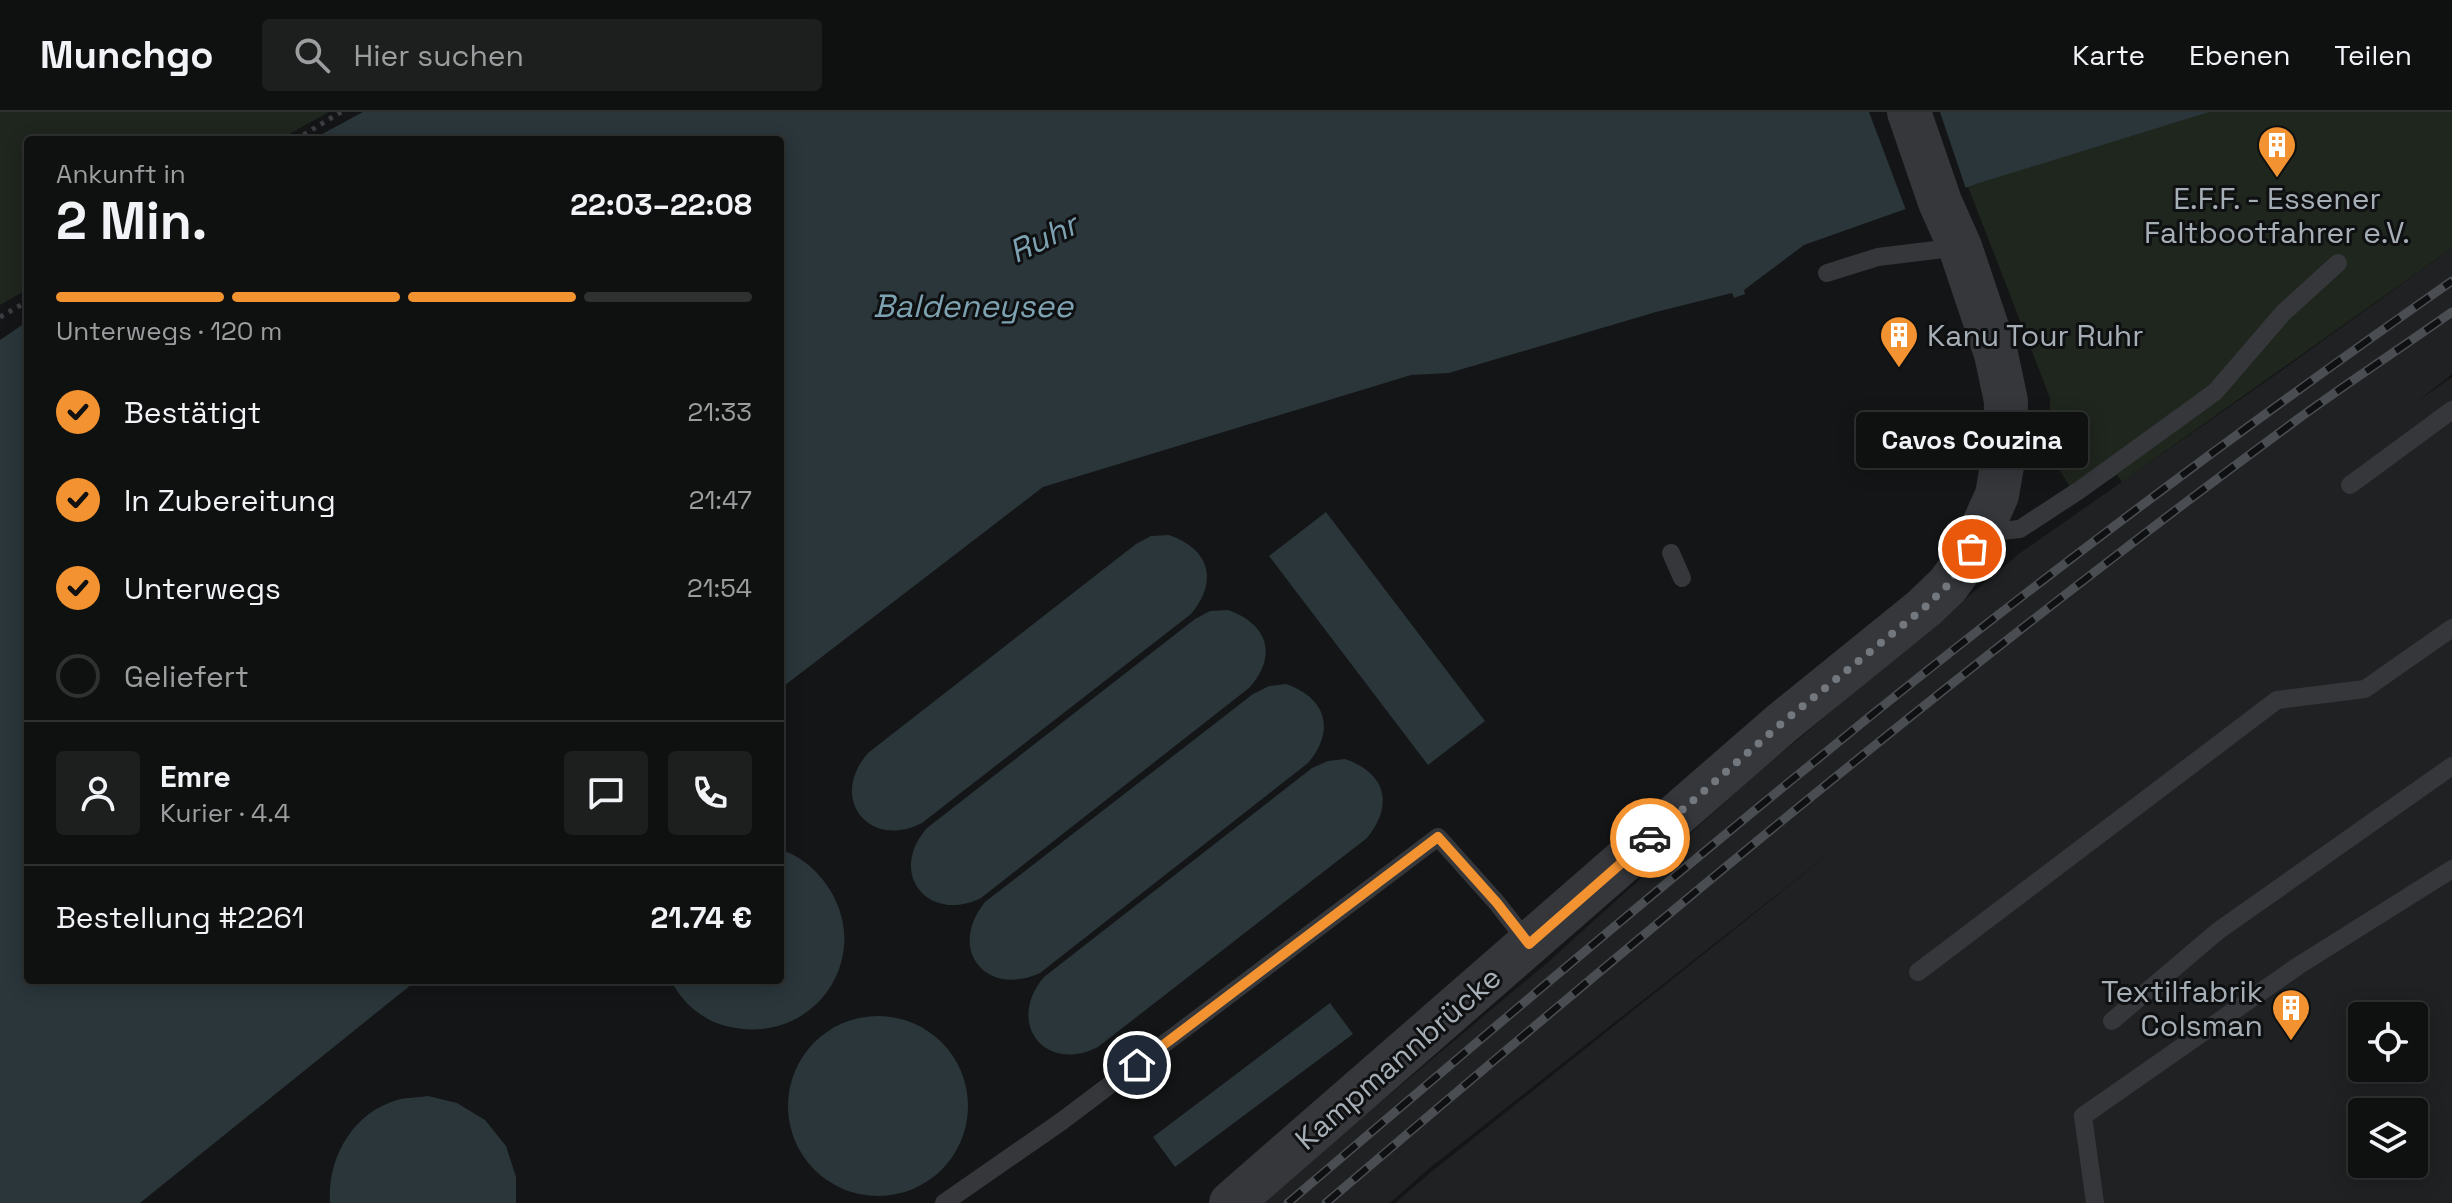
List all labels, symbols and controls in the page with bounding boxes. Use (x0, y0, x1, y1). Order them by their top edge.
search box (262, 19, 822, 91)
text: Munchgo (40, 31, 214, 79)
icon: search (290, 33, 334, 77)
text: Hier suchen (354, 36, 524, 75)
text: Karte (2072, 37, 2145, 73)
text: Ebenen (2189, 37, 2290, 73)
text: Teilen (2334, 37, 2412, 73)
building icon: E.F.F. - Essener Faltbootfahrer e.V. (2256, 124, 2298, 179)
text: Ankunft in (56, 157, 186, 191)
place label: E.F.F. - Essener Faltbootfahrer e.V. (2144, 179, 2410, 252)
text: 22:03–22:08 (570, 185, 752, 224)
text: 2 Min. (56, 188, 207, 254)
water label: Ruhr (1002, 203, 1087, 272)
water label: Baldeneysee (873, 286, 1074, 326)
text: Unterwegs · 120 m (56, 314, 282, 348)
building icon: Kanu Tour Ruhr (1878, 314, 1920, 369)
place label: Kanu Tour Ruhr (1927, 316, 2144, 355)
icon: check (56, 390, 100, 434)
text: Bestätigt (124, 393, 261, 432)
text: 21:33 (687, 395, 752, 429)
callout: Cavos Couzina (1856, 413, 2088, 469)
text: Cavos Couzina (1881, 423, 2063, 457)
icon: check (56, 478, 100, 522)
text: In Zubereitung (124, 481, 336, 520)
text: 21:47 (689, 483, 752, 517)
pin (1938, 515, 2006, 583)
icon: bag (1950, 527, 1994, 571)
icon: check (56, 566, 100, 610)
text: Unterwegs (124, 569, 281, 608)
text: 21:54 (687, 571, 752, 605)
text: Geliefert (124, 657, 249, 696)
button: person (56, 751, 140, 835)
button: chat (564, 751, 648, 835)
button: phone (668, 751, 752, 835)
text: Emre (160, 757, 231, 796)
text: Kurier · 4.4 (160, 796, 290, 830)
courier (1610, 798, 1690, 878)
icon: car (1628, 816, 1672, 860)
text: Bestellung #2261 (56, 898, 304, 937)
text: 21.74 € (650, 898, 752, 937)
street label: Kampmannbrücke (1287, 958, 1509, 1158)
place label: Textilfabrik Colsman (2101, 972, 2263, 1045)
building icon: Textilfabrik Colsman (2270, 987, 2312, 1042)
map controls (2348, 1002, 2428, 1178)
button: locate (2348, 1002, 2428, 1082)
pin (1103, 1031, 1171, 1099)
icon: home (1115, 1043, 1159, 1087)
button: layers (2348, 1098, 2428, 1178)

